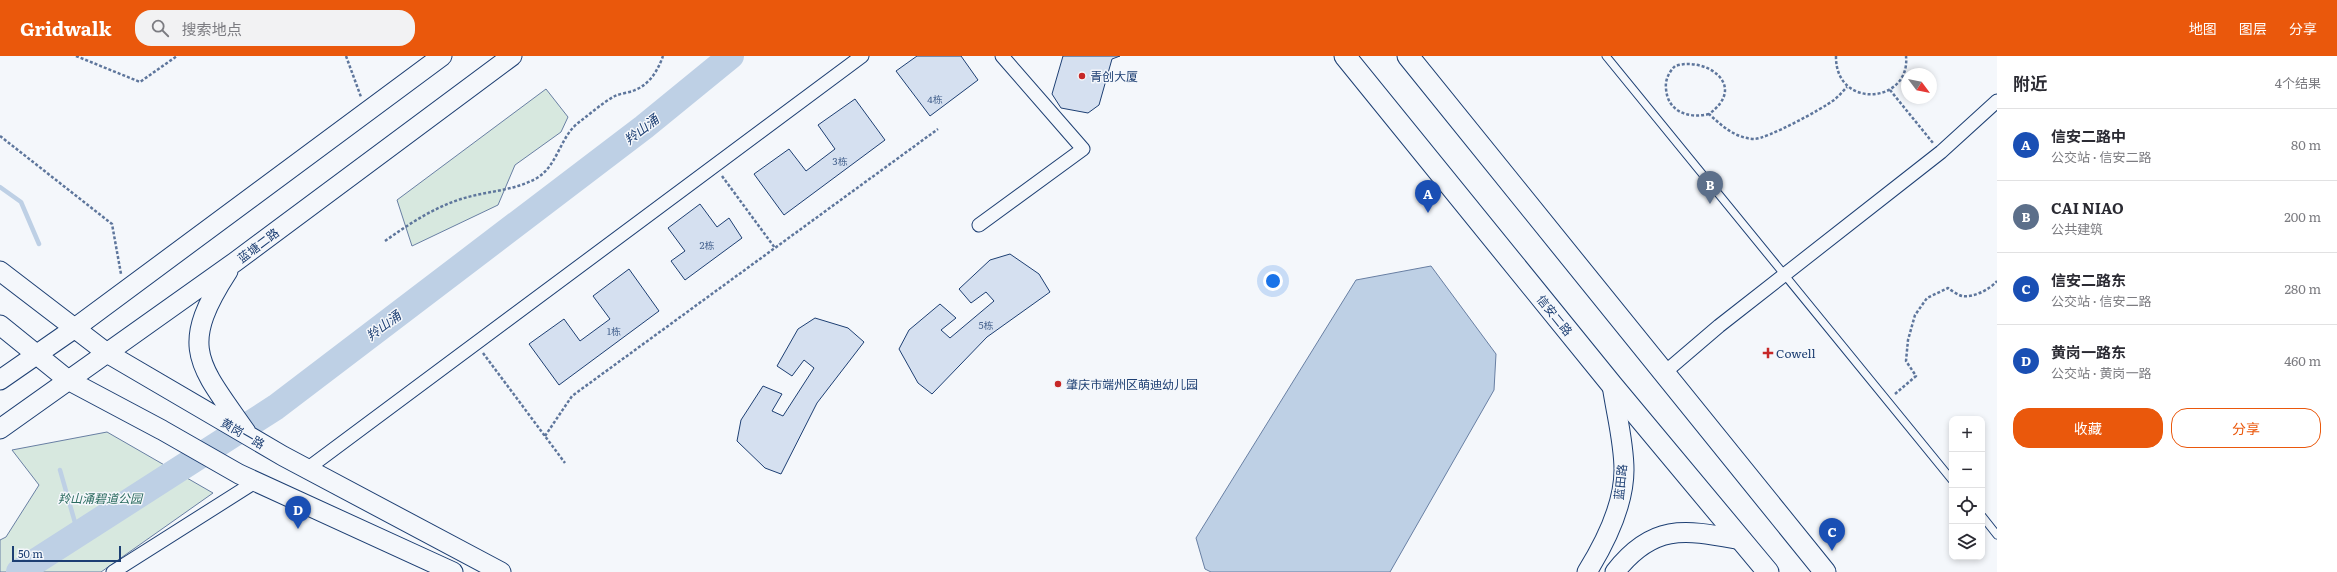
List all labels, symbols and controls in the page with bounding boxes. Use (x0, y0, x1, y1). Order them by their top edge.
search box (135, 10, 415, 46)
text: Gridwalk (20, 14, 111, 42)
icon: search (149, 17, 171, 39)
text: 搜索地点 (181, 17, 241, 40)
text: 地图 (2189, 18, 2217, 38)
text: 图层 (2239, 18, 2267, 38)
text: 分享 (2289, 18, 2317, 38)
place label: 青创大厦 (1090, 67, 1138, 85)
north arrow (1901, 68, 1937, 104)
text: 附近 (2013, 70, 2047, 95)
marker: 青创大厦 (1077, 71, 1087, 81)
text: 4个结果 (2275, 73, 2321, 92)
house number: 4栋 (927, 91, 943, 106)
water label: 羚山涌 (620, 108, 664, 148)
text: 信安二路中 (2051, 124, 2126, 147)
text: A (2021, 135, 2031, 154)
text: 80 m (2291, 135, 2321, 154)
text: 公交站 · 信安二路 (2051, 147, 2152, 166)
house number: 3栋 (832, 153, 848, 168)
pin: B (1697, 171, 1723, 204)
pin: A (1415, 180, 1441, 213)
text: CAI NIAO (2051, 196, 2124, 219)
text: B (2022, 207, 2030, 226)
text: 200 m (2284, 207, 2321, 226)
text: 公共建筑 (2051, 219, 2103, 238)
street label: 蓝塘二路 (233, 223, 283, 267)
house number: 2栋 (699, 237, 715, 252)
text: 信安二路东 (2051, 268, 2126, 291)
your location (1263, 271, 1283, 291)
text: C (2021, 279, 2031, 298)
text: 280 m (2285, 279, 2321, 298)
street label: 信安二路 (1533, 291, 1577, 339)
text: 公交站 · 信安二路 (2051, 291, 2152, 310)
water label: 羚山涌 (362, 304, 406, 344)
house number: 5栋 (978, 317, 994, 332)
house number: 1栋 (607, 323, 621, 338)
text: 黄岗一路东 (2051, 340, 2126, 363)
place label: Cowell (1776, 344, 1816, 362)
marker: Cowell (1763, 348, 1773, 358)
text: D (2021, 351, 2031, 370)
text: 460 m (2284, 351, 2321, 370)
text: 公交站 · 黄岗一路 (2051, 363, 2152, 382)
place label: 肇庆市端州区萌迪幼儿园 (1066, 375, 1198, 393)
marker: 肇庆市端州区萌迪幼儿园 (1053, 379, 1063, 389)
button: 收藏 (2013, 408, 2163, 448)
button: 分享 (2171, 408, 2321, 448)
street label: 黄岗一路 (218, 413, 268, 453)
map controls (1949, 416, 1985, 560)
button: + (1949, 416, 1985, 452)
button: − (1949, 452, 1985, 488)
street label: 蓝田路 (1609, 463, 1631, 501)
button: locate (1949, 488, 1985, 524)
park label: 羚山涌碧道公园 (58, 489, 144, 507)
pin: D (285, 496, 311, 529)
pin: C (1819, 518, 1845, 551)
button: layers (1949, 524, 1985, 560)
scale bar (12, 544, 121, 563)
text: 50 m (18, 545, 43, 561)

